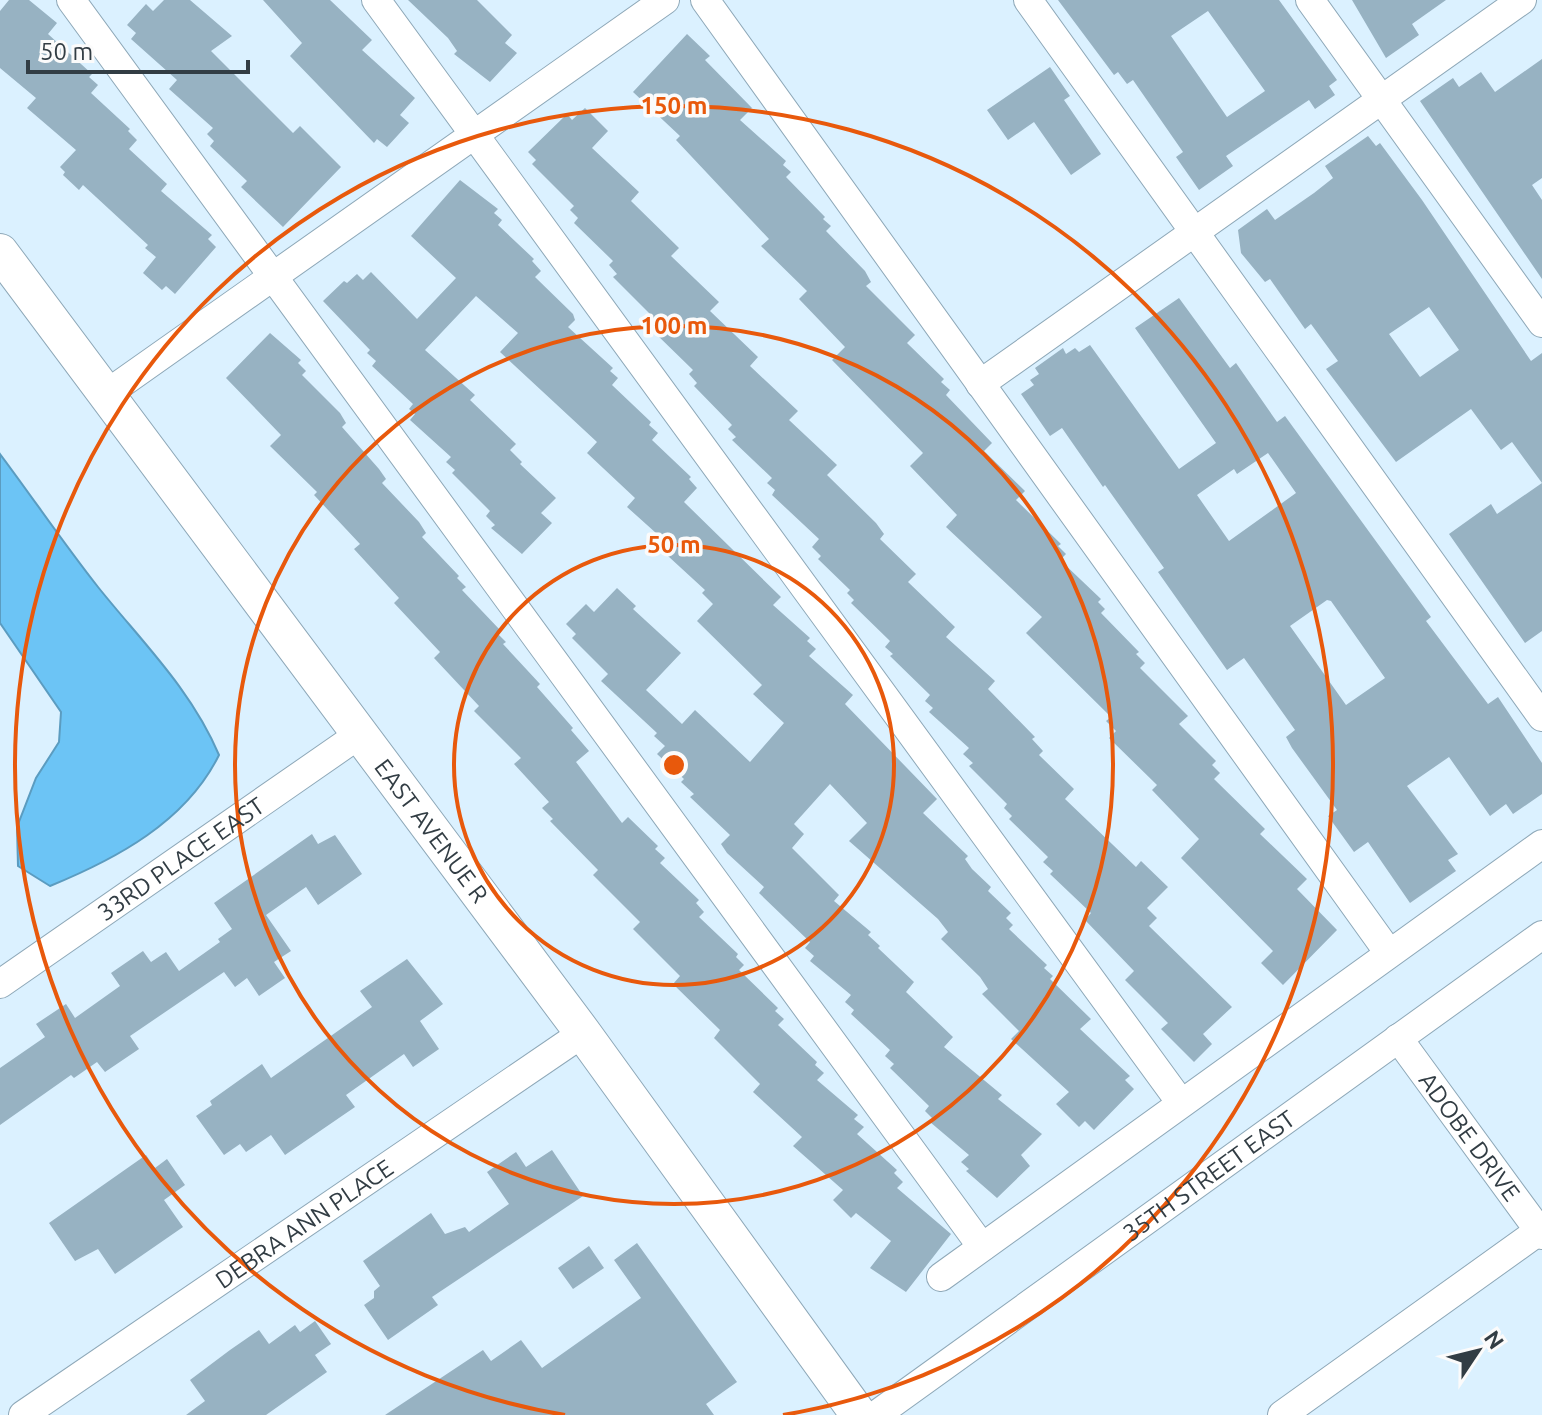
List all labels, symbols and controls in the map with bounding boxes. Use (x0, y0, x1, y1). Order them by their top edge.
scale bar (28, 24, 248, 74)
text: 50 m (40, 38, 93, 65)
text: 150 m (641, 92, 707, 119)
text: 100 m (641, 312, 707, 339)
text: 50 m (647, 531, 701, 558)
centre of rings (660, 751, 688, 779)
street label: EAST AVENUE R (370, 754, 494, 907)
street label: 33RD PLACE EAST (92, 791, 269, 926)
street label: ADOBE DRIVE (1414, 1067, 1526, 1206)
street label: 35TH STREET EAST (1118, 1104, 1300, 1246)
street label: DEBRA ANN PLACE (210, 1153, 398, 1293)
north arrow (1438, 1311, 1518, 1391)
text: N (1480, 1325, 1510, 1353)

